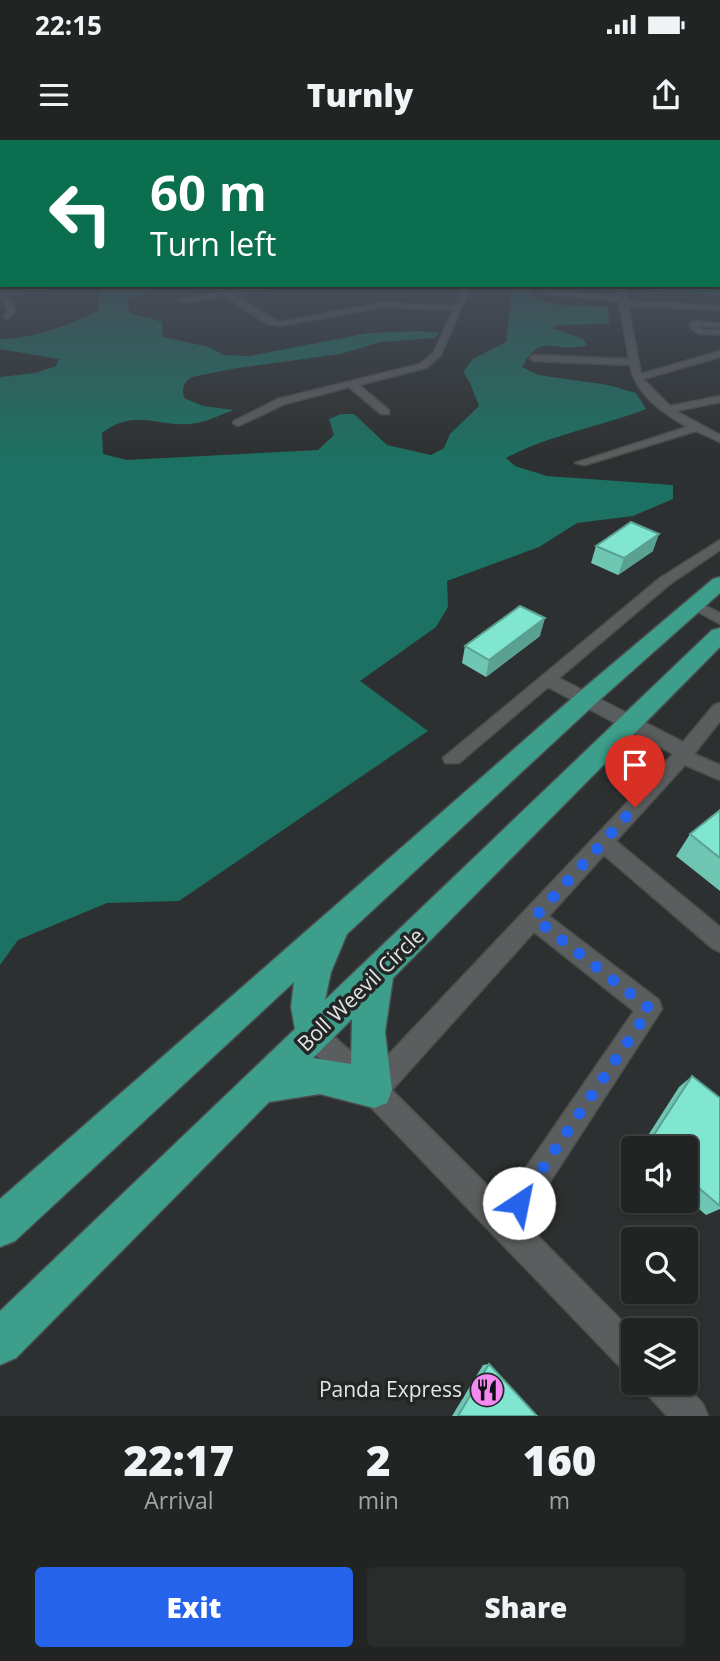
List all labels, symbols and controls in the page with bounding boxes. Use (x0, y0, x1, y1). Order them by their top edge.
text: 22:15 (35, 7, 102, 43)
text: Turnly (307, 73, 413, 116)
icon: menu (35, 76, 73, 114)
icon: share (647, 76, 685, 114)
text: 60 m (150, 159, 267, 225)
icon: left (35, 168, 126, 259)
text: Turn left (150, 222, 276, 265)
pin (605, 735, 665, 807)
icon: arrive (616, 746, 654, 784)
street label: Boll Weevil Circle (291, 922, 430, 1057)
map controls (621, 1136, 698, 1395)
button: sound (621, 1136, 698, 1213)
position arrow (482, 1166, 556, 1240)
button: search (621, 1227, 698, 1304)
button: layers (621, 1318, 698, 1395)
restaurant icon: Panda Express (468, 1371, 506, 1409)
place label: Panda Express (319, 1375, 462, 1403)
text: 22:17 (124, 1431, 234, 1488)
text: 2 (366, 1431, 391, 1488)
text: 160 (523, 1431, 596, 1488)
text: Arrival (144, 1484, 214, 1516)
text: min (358, 1484, 399, 1516)
text: m (549, 1484, 570, 1516)
button: Exit (35, 1567, 353, 1647)
button: Share (367, 1567, 685, 1647)

